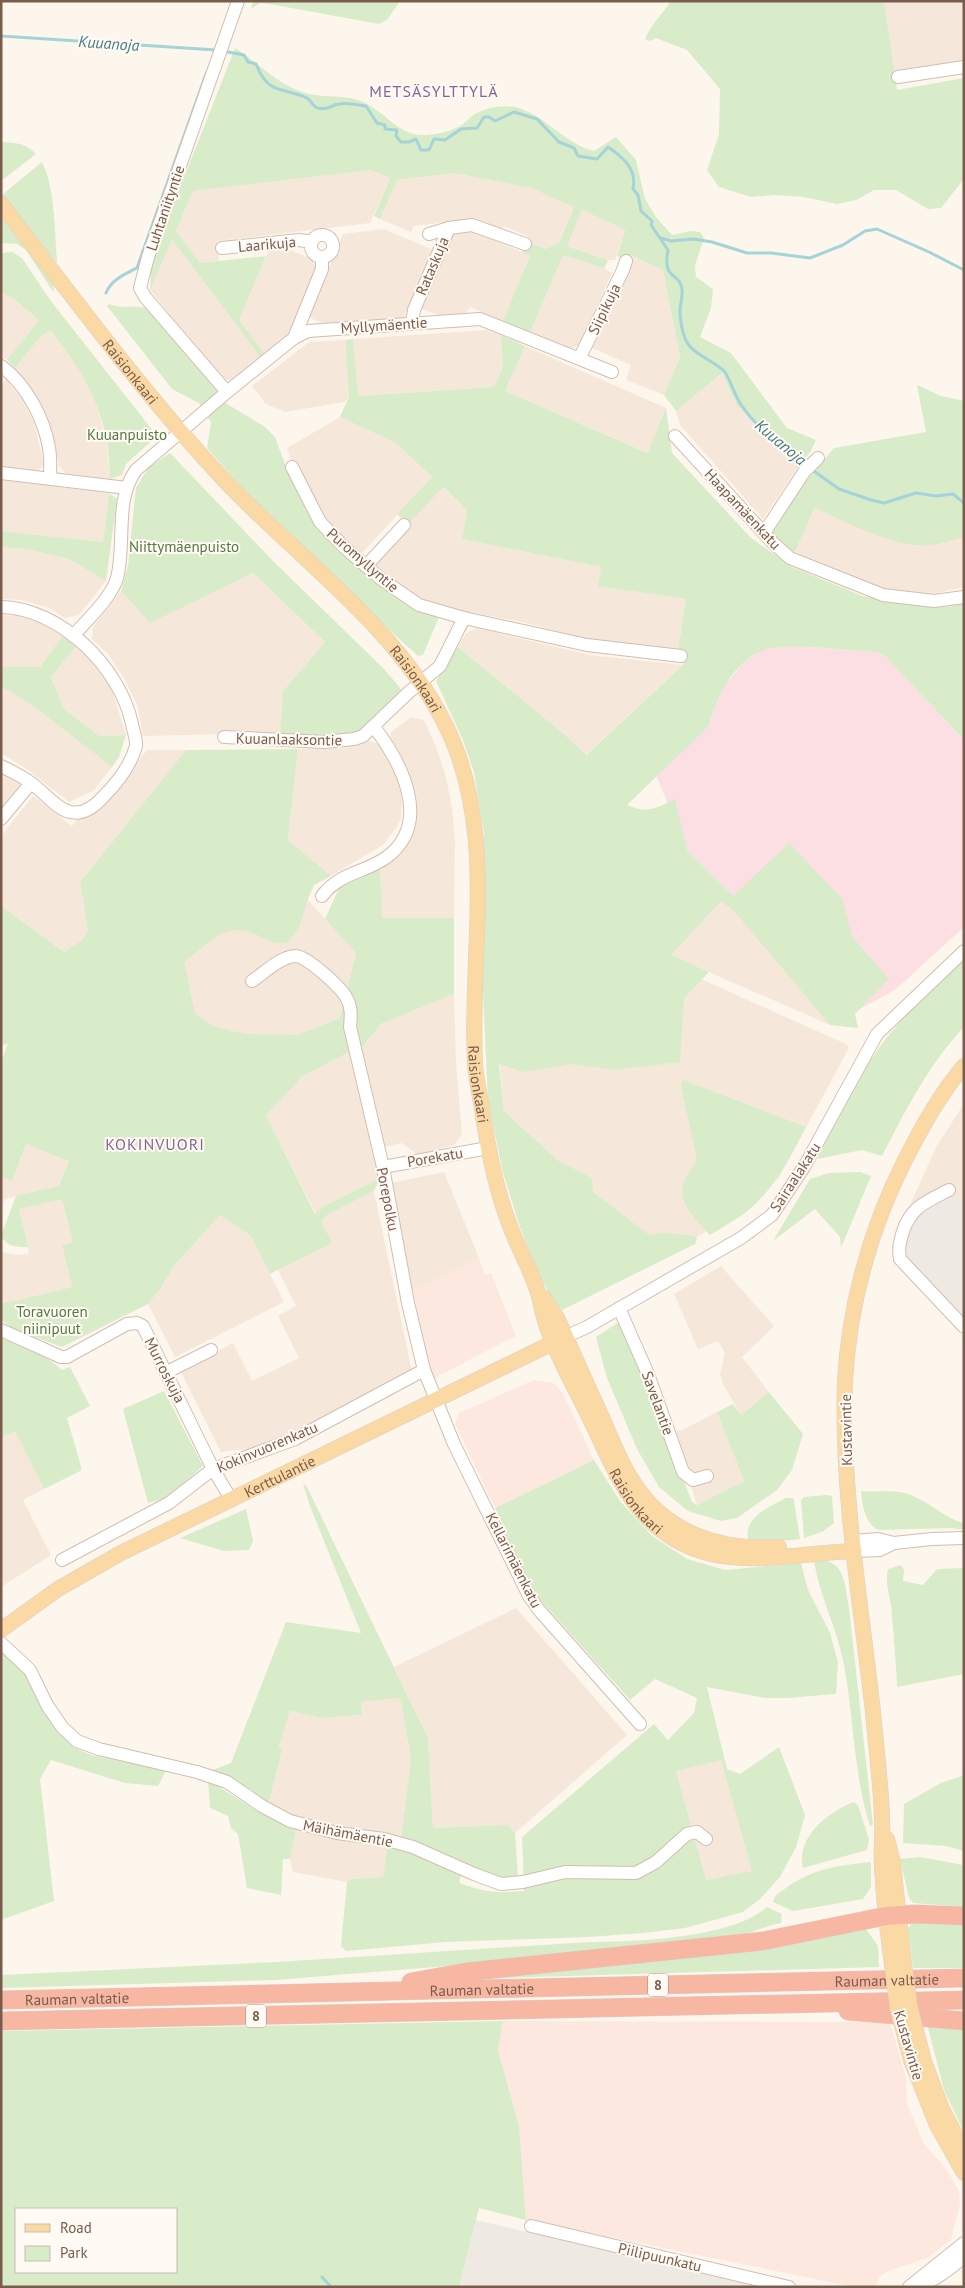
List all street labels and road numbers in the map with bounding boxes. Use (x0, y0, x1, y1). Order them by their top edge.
street label: Luhtaniityntie (141, 163, 189, 253)
street label: Laarikuja (237, 232, 297, 256)
street label: Rataskuja (411, 234, 453, 298)
street label: Siipikuja (583, 280, 625, 338)
street label: Myllymäentie (340, 312, 428, 338)
street label: Raisionkaari (99, 335, 163, 408)
street label: Haapamäenkatu (701, 465, 785, 553)
street label: Puromyllyntie (323, 524, 403, 596)
street label: Raisionkaari (386, 641, 446, 716)
street label: Kuuanlaaksontie (236, 729, 342, 749)
street label: Raisionkaari (465, 1045, 493, 1124)
street label: Sairaalakatu (766, 1139, 824, 1215)
street label: Porekatu (406, 1143, 464, 1171)
street label: Porepolku (373, 1166, 403, 1232)
street label: Murroskuja (140, 1334, 190, 1406)
street label: Savelantie (638, 1368, 678, 1438)
street label: Kustavintie (836, 1394, 856, 1466)
street label: Kokinvuorenkatu (214, 1417, 320, 1477)
street label: Kerttulantie (241, 1451, 318, 1501)
street label: Raisionkaari (606, 1465, 667, 1538)
street label: Kellarimäenkatu (482, 1509, 546, 1611)
street label: Mäihämäentie (301, 1815, 395, 1851)
street label: Rauman valtatie (834, 1969, 939, 1990)
road number: 8 (648, 1974, 668, 1996)
street label: Rauman valtatie (429, 1978, 534, 2000)
street label: Rauman valtatie (25, 1988, 129, 2009)
road number: 8 (246, 2004, 266, 2028)
street label: Kustavintie (890, 2008, 928, 2082)
street label: Piilipuunkatu (616, 2238, 704, 2276)

